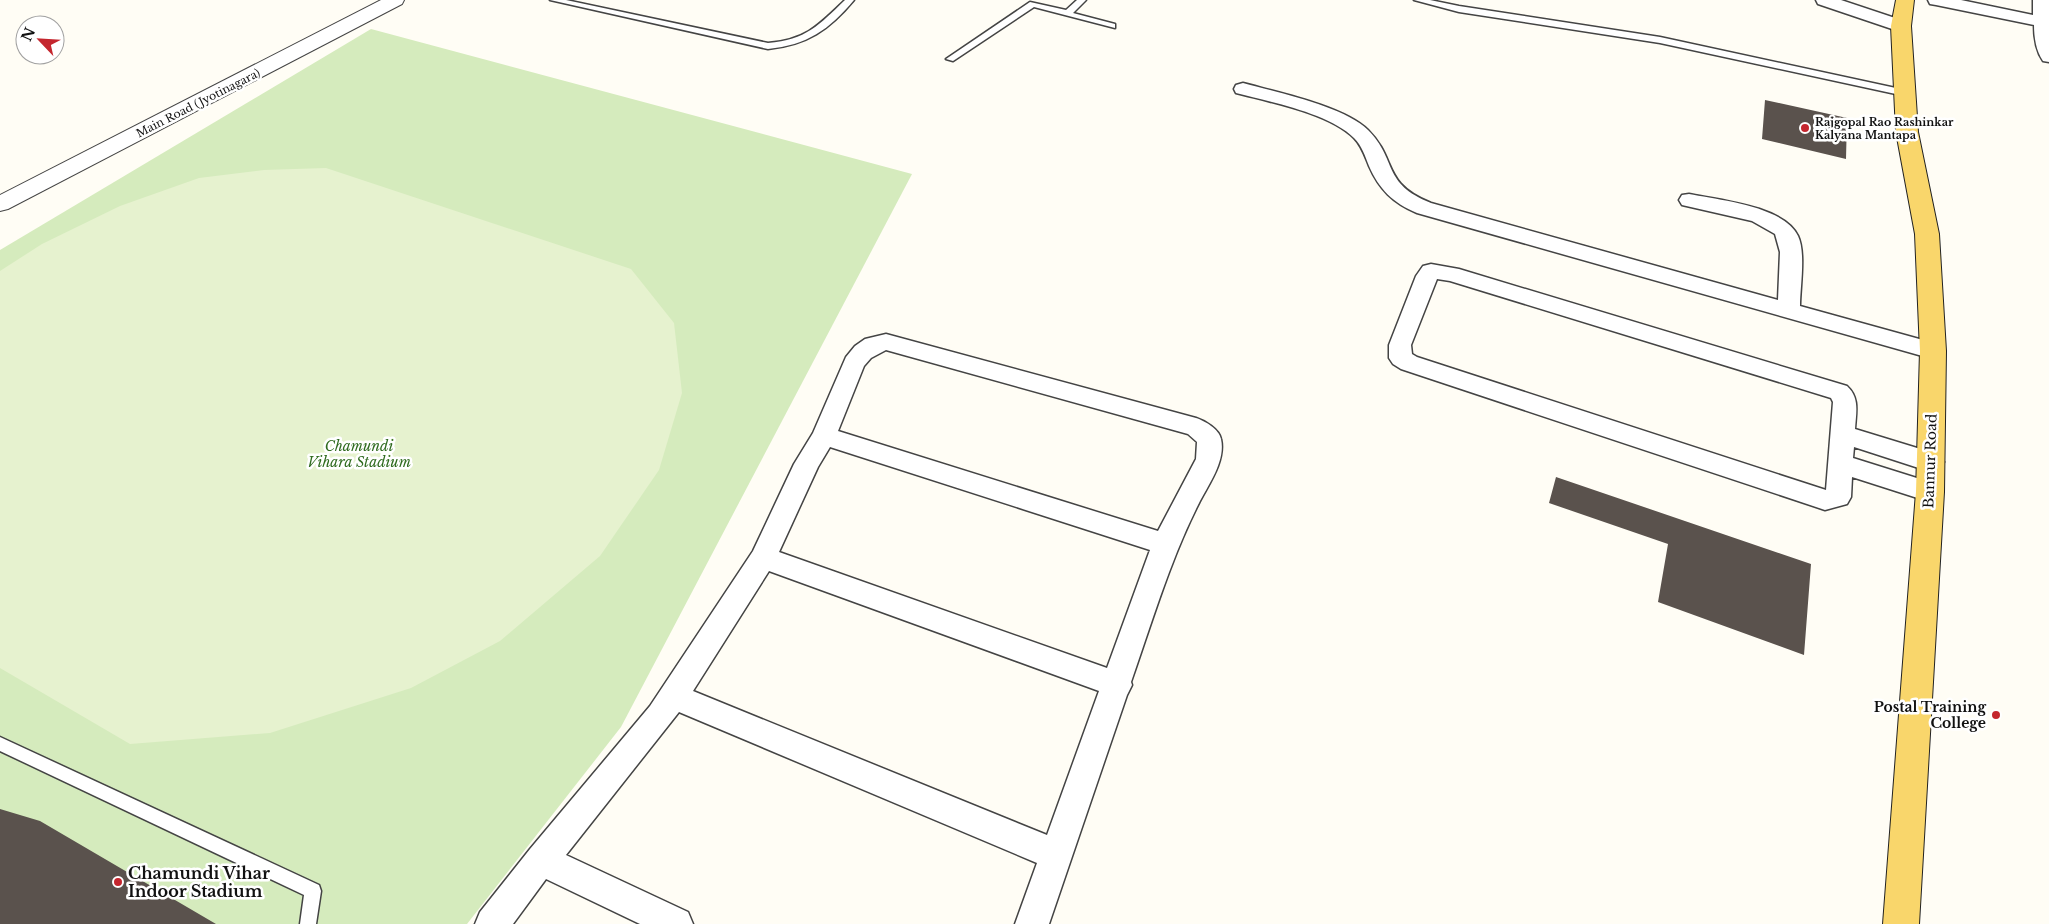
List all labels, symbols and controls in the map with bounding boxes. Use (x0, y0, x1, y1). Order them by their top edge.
north arrow (15, 15, 65, 65)
text: N (17, 25, 39, 44)
street label: Main Road (Jyotinagara) (134, 65, 263, 140)
place label: Rajgopal Rao Rashinkar Kalyana Mantapa (1815, 115, 1954, 142)
marker: Rajgopal Rao Rashinkar Kalyana Mantapa (1799, 122, 1811, 134)
street label: Bannur Road (1919, 413, 1941, 509)
park label: Chamundi Vihara Stadium (307, 437, 411, 471)
place label: Postal Training College (1874, 698, 1986, 732)
marker: Postal Training College (1990, 709, 2002, 721)
place label: Chamundi Vihar Indoor Stadium (128, 863, 270, 901)
marker: Chamundi Vihar Indoor Stadium (112, 876, 124, 888)

